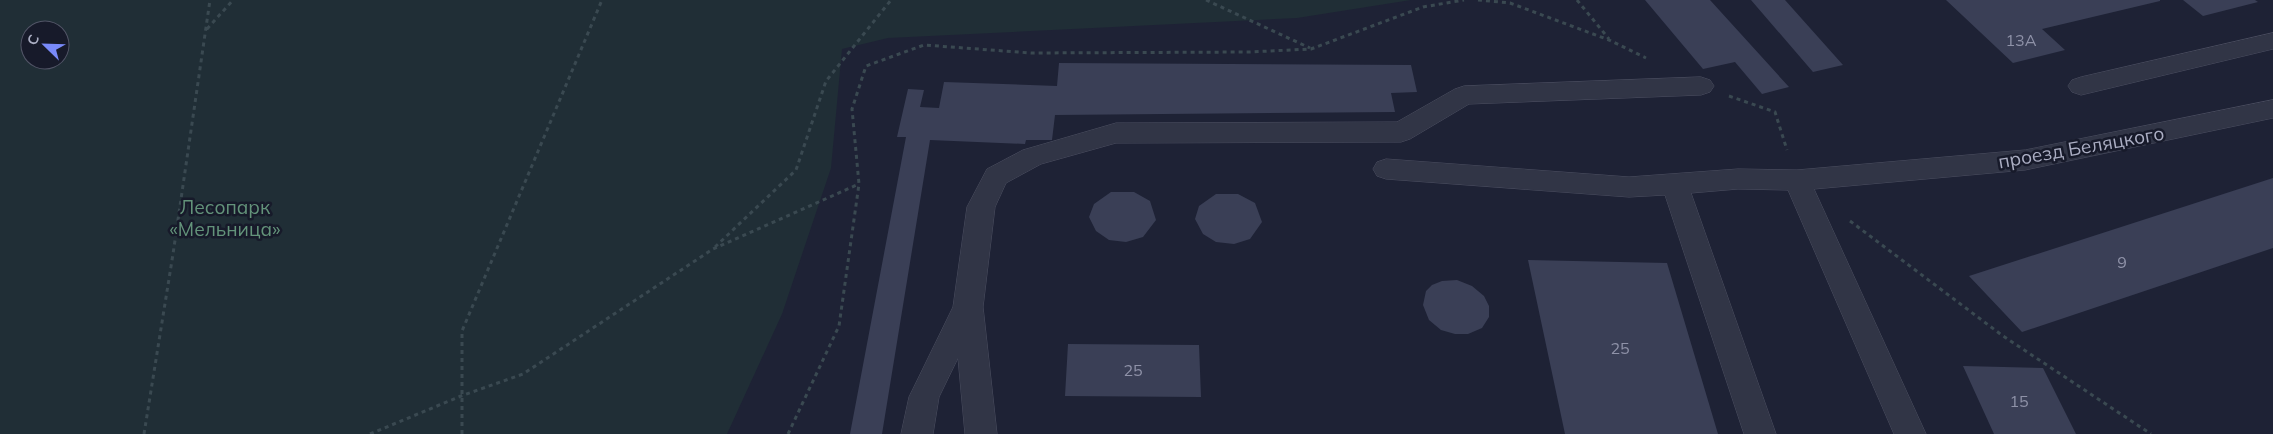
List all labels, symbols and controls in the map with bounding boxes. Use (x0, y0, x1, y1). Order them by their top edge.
north arrow (20, 20, 70, 70)
house number: 13А (2006, 30, 2037, 50)
text: С (23, 32, 43, 48)
street label: проезд Беляцкого (1996, 121, 2166, 173)
park label: Лесопарк «Мельница» (169, 195, 281, 241)
house number: 9 (2117, 252, 2127, 272)
house number: 25 (1610, 338, 1630, 358)
house number: 25 (1123, 360, 1143, 380)
house number: 15 (2009, 391, 2029, 411)

